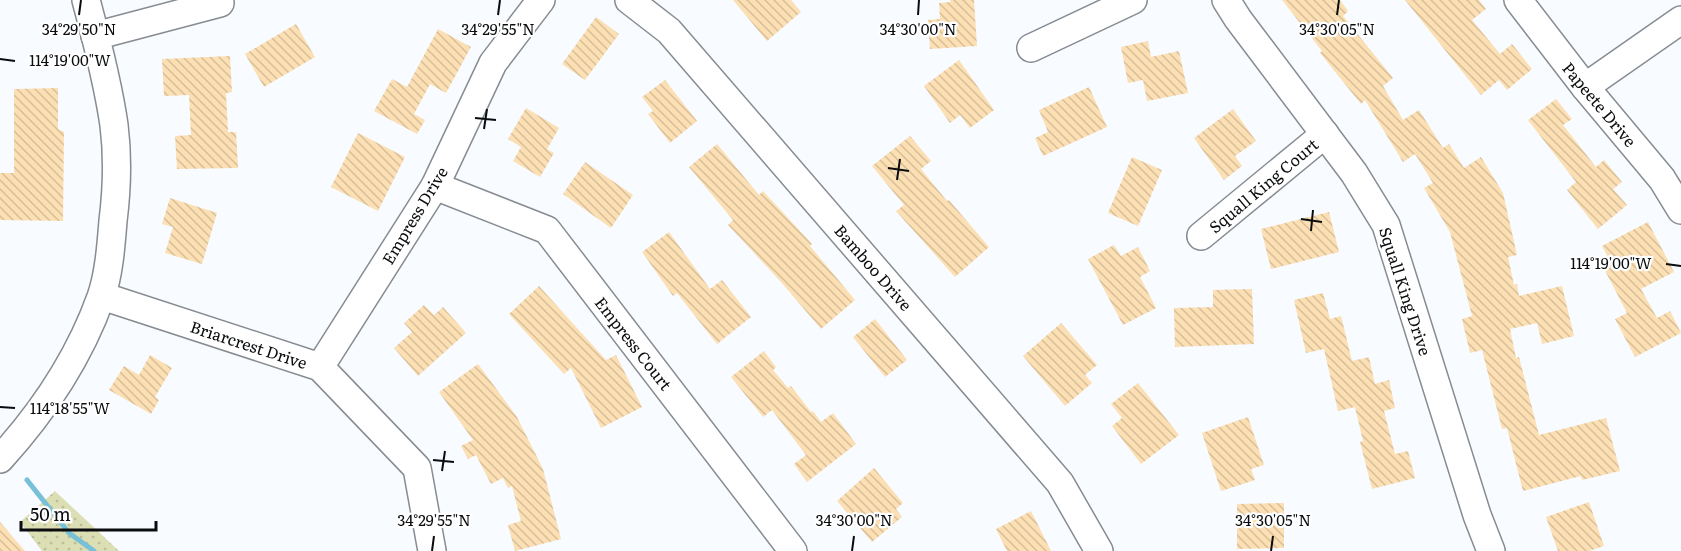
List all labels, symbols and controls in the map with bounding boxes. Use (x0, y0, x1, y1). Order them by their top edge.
text: 34°29'50"N (42, 17, 116, 40)
text: 34°29'55"N (461, 17, 535, 40)
text: 34°30'00"N (880, 17, 956, 40)
text: 34°30'05"N (1299, 17, 1375, 40)
text: 114°19'00"W (29, 48, 111, 71)
street label: Papeete Drive (1557, 56, 1643, 152)
street label: Squall King Court (1203, 132, 1323, 238)
street label: Empress Drive (375, 161, 453, 269)
street label: Bamboo Drive (830, 218, 918, 316)
street label: Squall King Drive (1374, 224, 1438, 358)
text: 114°19'00"W (1570, 251, 1652, 274)
street label: Empress Court (590, 291, 679, 395)
street label: Briarcrest Drive (187, 314, 311, 374)
text: 114°18'55"W (30, 396, 111, 419)
scale bar (21, 494, 156, 532)
text: 50 m (30, 500, 71, 527)
text: 34°29'55"N (397, 508, 471, 531)
text: 34°30'00"N (816, 508, 892, 531)
text: 34°30'05"N (1235, 508, 1311, 531)

